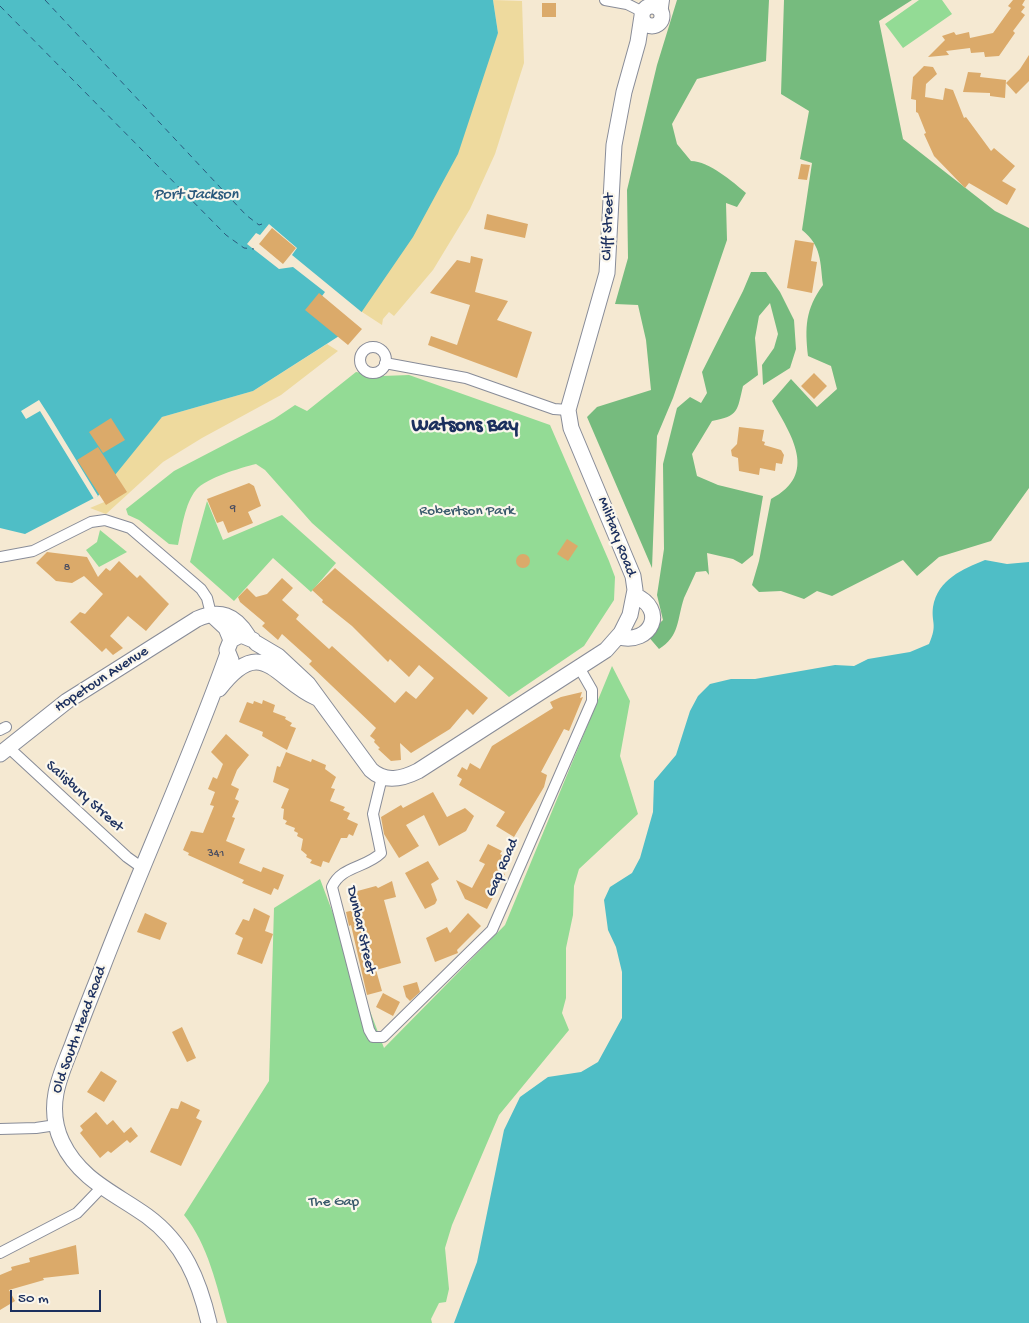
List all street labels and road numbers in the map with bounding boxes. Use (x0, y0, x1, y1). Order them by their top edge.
street label: Cliff Street (599, 193, 619, 261)
street label: Military Road (593, 495, 639, 579)
street label: Hopetoun Avenue (52, 643, 152, 717)
street label: Salisbury Street (41, 757, 127, 837)
street label: Gap Road (483, 836, 523, 900)
street label: Dunbar Street (341, 885, 379, 975)
street label: Old South Head Road (49, 964, 111, 1096)

